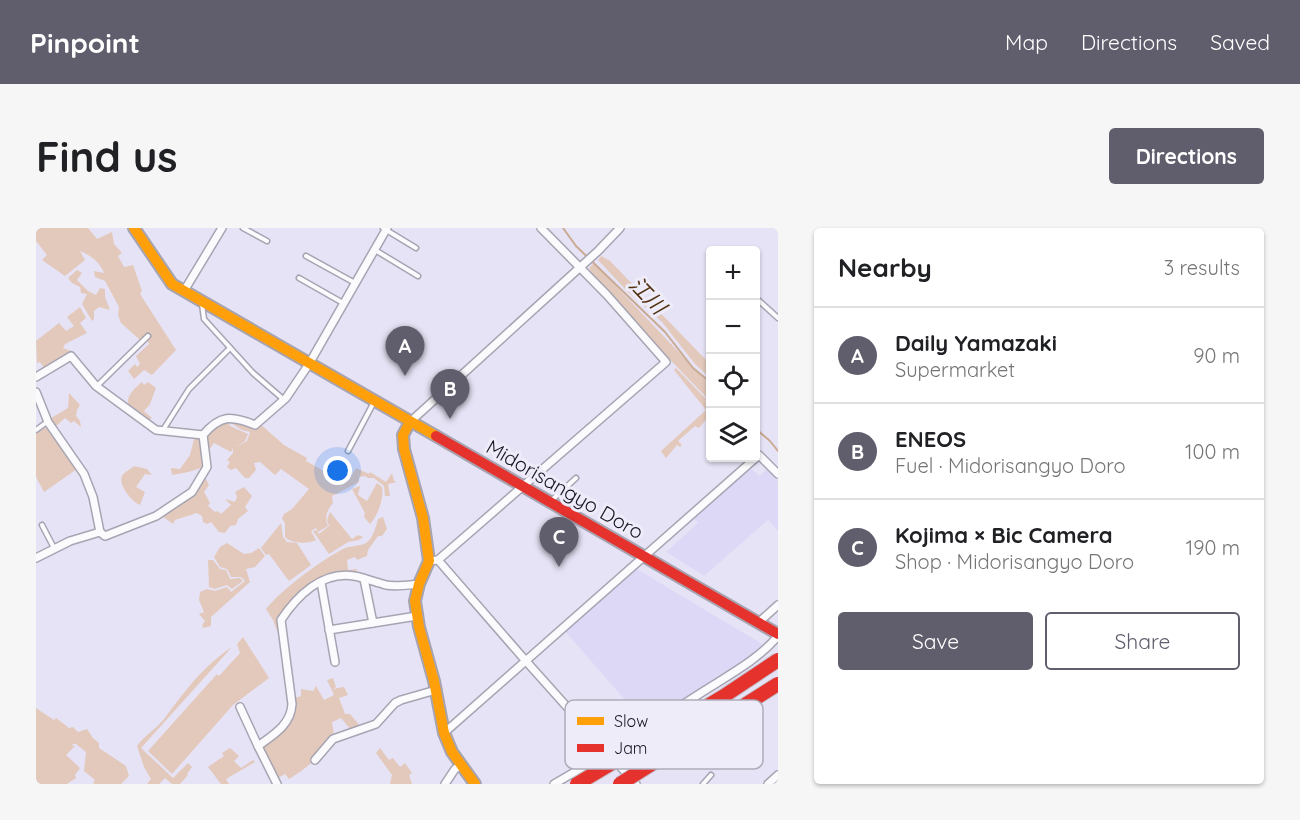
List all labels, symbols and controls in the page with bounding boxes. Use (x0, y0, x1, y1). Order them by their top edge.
text: Pinpoint (30, 25, 140, 60)
text: Map (1005, 29, 1048, 55)
text: Directions (1081, 29, 1177, 55)
text: Saved (1210, 29, 1270, 55)
button: Directions (1109, 128, 1264, 184)
text: Find us (36, 130, 178, 183)
map controls (706, 246, 760, 462)
button: + (706, 246, 760, 300)
text: Nearby (838, 251, 932, 284)
text: 3 results (1164, 255, 1240, 280)
water label: 江川 (624, 271, 673, 321)
button: − (706, 300, 760, 354)
pin: A (386, 326, 424, 376)
text: Daily Yamazaki (895, 329, 1057, 357)
text: A (851, 343, 864, 368)
text: 90 m (1193, 343, 1240, 368)
button: locate (706, 354, 760, 408)
text: Supermarket (895, 357, 1015, 382)
pin: B (430, 370, 470, 419)
button: layers (706, 408, 760, 462)
text: ENEOS (895, 425, 966, 453)
street label: Midorisangyo Doro (482, 434, 648, 544)
text: B (851, 439, 864, 464)
text: 100 m (1185, 439, 1240, 464)
text: Fuel · Midorisangyo Doro (895, 453, 1126, 478)
your location (323, 456, 352, 485)
pin: C (540, 518, 578, 567)
text: Kojima × Bic Camera (895, 521, 1113, 549)
text: C (851, 535, 864, 560)
text: 190 m (1186, 535, 1240, 560)
text: Shop · Midorisangyo Doro (895, 549, 1134, 574)
button: Save (838, 612, 1033, 670)
button: Share (1045, 612, 1240, 670)
legend (565, 700, 763, 769)
text: Slow (614, 711, 648, 731)
text: Jam (614, 738, 647, 758)

